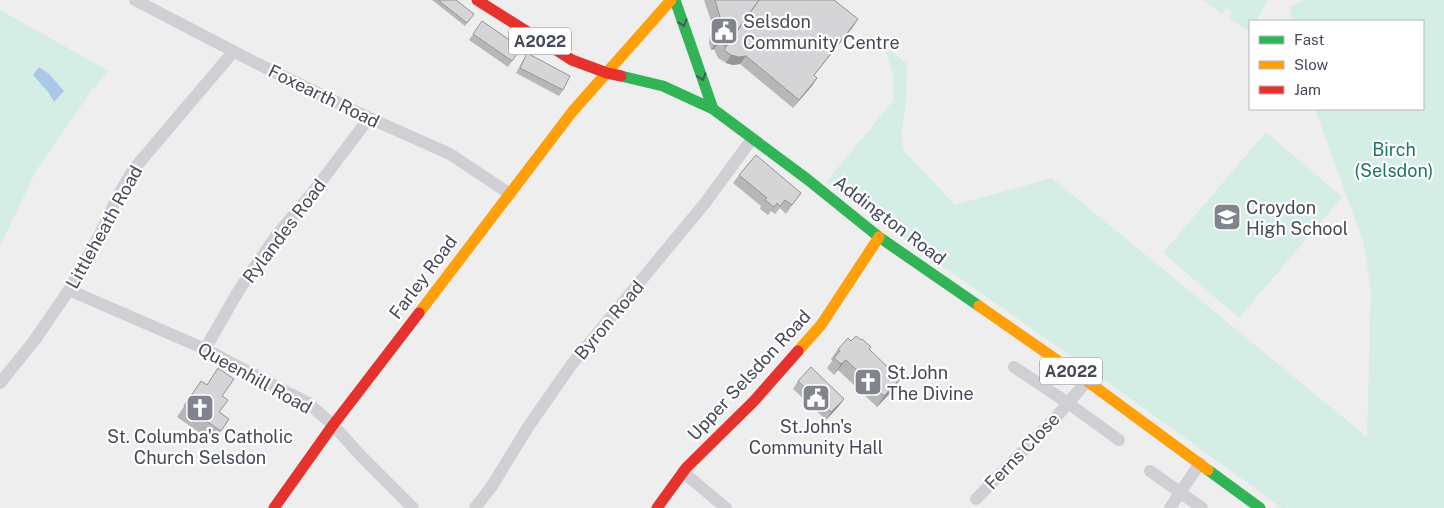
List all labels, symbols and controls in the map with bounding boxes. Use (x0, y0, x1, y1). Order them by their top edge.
place label: Selsdon Community Centre (743, 11, 900, 53)
public building icon: Selsdon Community Centre (709, 16, 739, 46)
one-way arrow (677, 18, 687, 26)
legend (1249, 20, 1424, 110)
road number: A2022 (509, 27, 571, 54)
text: Fast (1294, 31, 1324, 48)
text: Slow (1294, 56, 1329, 73)
street label: Foxearth Road (265, 60, 383, 132)
one-way arrow (696, 72, 706, 81)
text: Jam (1294, 81, 1321, 98)
park label: Birch (Selsdon) (1355, 139, 1433, 181)
street label: Littleheath Road (61, 162, 147, 292)
street label: Addington Road (830, 171, 950, 269)
street label: Rylandes Road (238, 175, 330, 287)
place label: Croydon High School (1246, 197, 1348, 239)
school or university icon: Croydon High School (1212, 202, 1242, 232)
street label: Farley Road (385, 231, 461, 323)
street label: Byron Road (570, 276, 648, 364)
street label: Upper Selsdon Road (683, 305, 815, 445)
street label: Queenhill Road (194, 338, 316, 418)
road number: A2022 (1040, 358, 1102, 384)
place label: St.John The Divine (887, 362, 974, 404)
church icon: St.John The Divine (853, 367, 883, 397)
public building icon: St.John's Community Hall (801, 383, 831, 413)
church icon: St. Columba's Catholic Church Selsdon (185, 393, 215, 423)
street label: Ferns Close (980, 408, 1064, 494)
place label: St.John's Community Hall (749, 416, 883, 458)
place label: St. Columba's Catholic Church Selsdon (107, 426, 293, 468)

